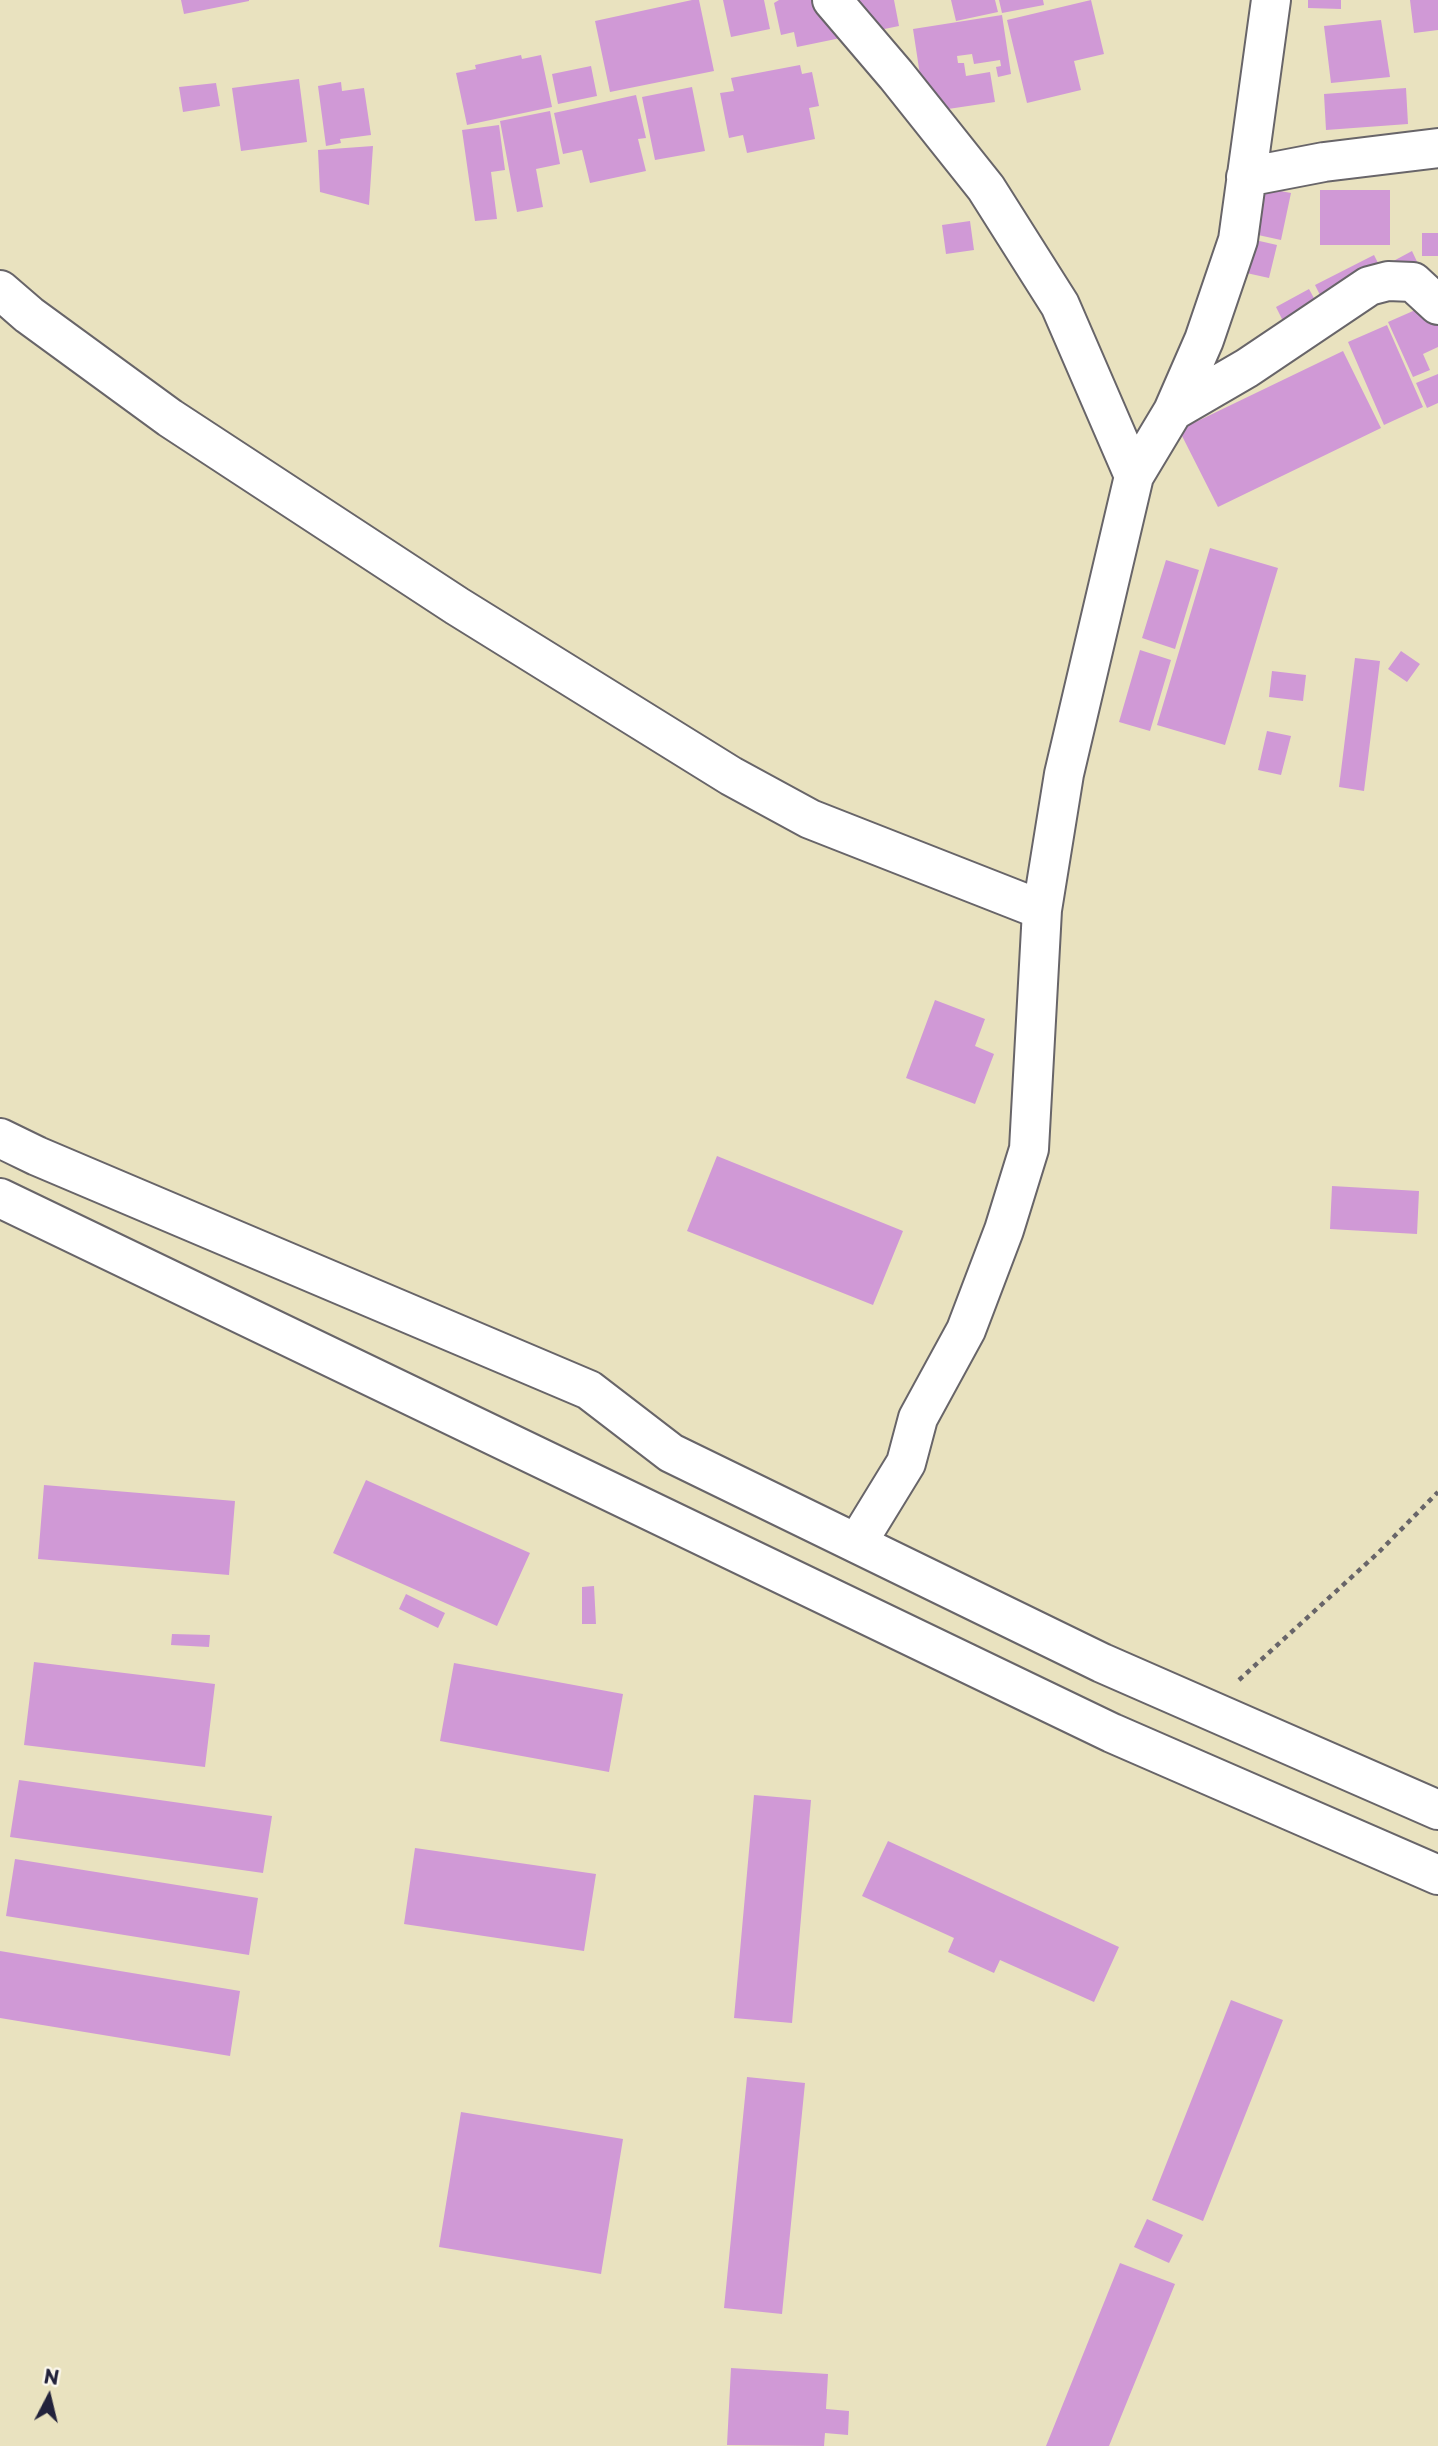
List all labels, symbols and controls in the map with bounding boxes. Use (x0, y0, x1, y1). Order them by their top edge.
text: N (42, 2361, 61, 2391)
north arrow (14, 2362, 84, 2432)

